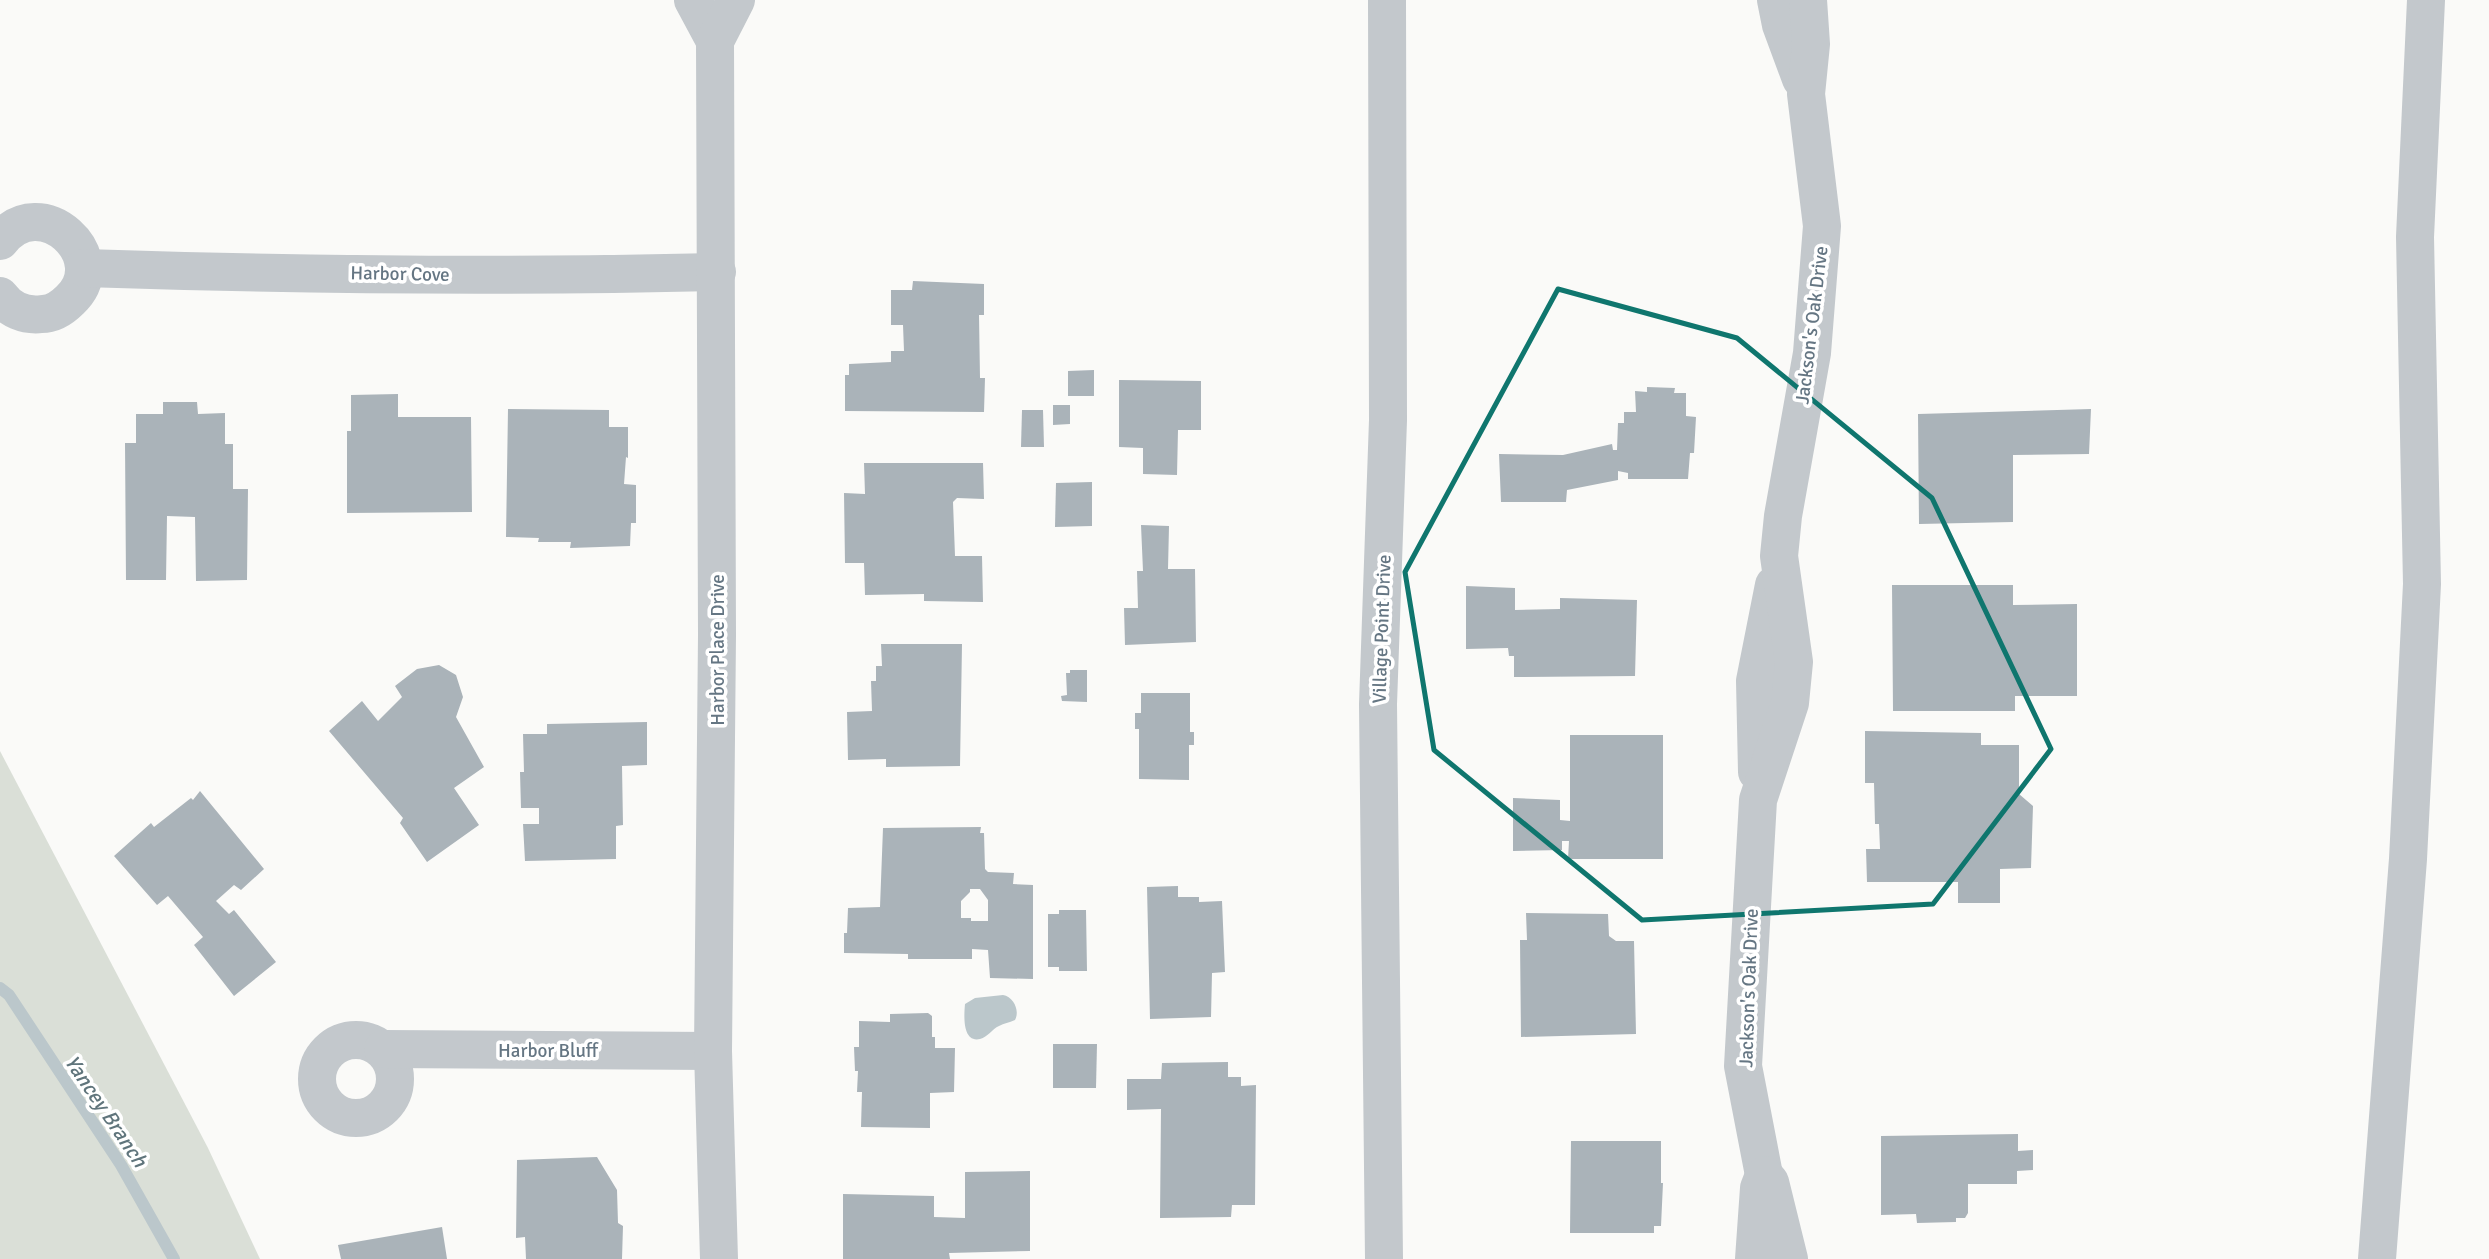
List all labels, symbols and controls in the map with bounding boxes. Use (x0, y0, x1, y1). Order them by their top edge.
street label: Jackson's Oak Drive (1790, 245, 1834, 406)
street label: Harbor Cove (350, 261, 450, 287)
street label: Village Point Drive (1367, 554, 1397, 704)
street label: Harbor Place Drive (706, 574, 730, 726)
street label: Jackson's Oak Drive (1734, 908, 1764, 1068)
street label: Harbor Bluff (498, 1039, 599, 1063)
water label: Yancey Branch (59, 1050, 153, 1172)

